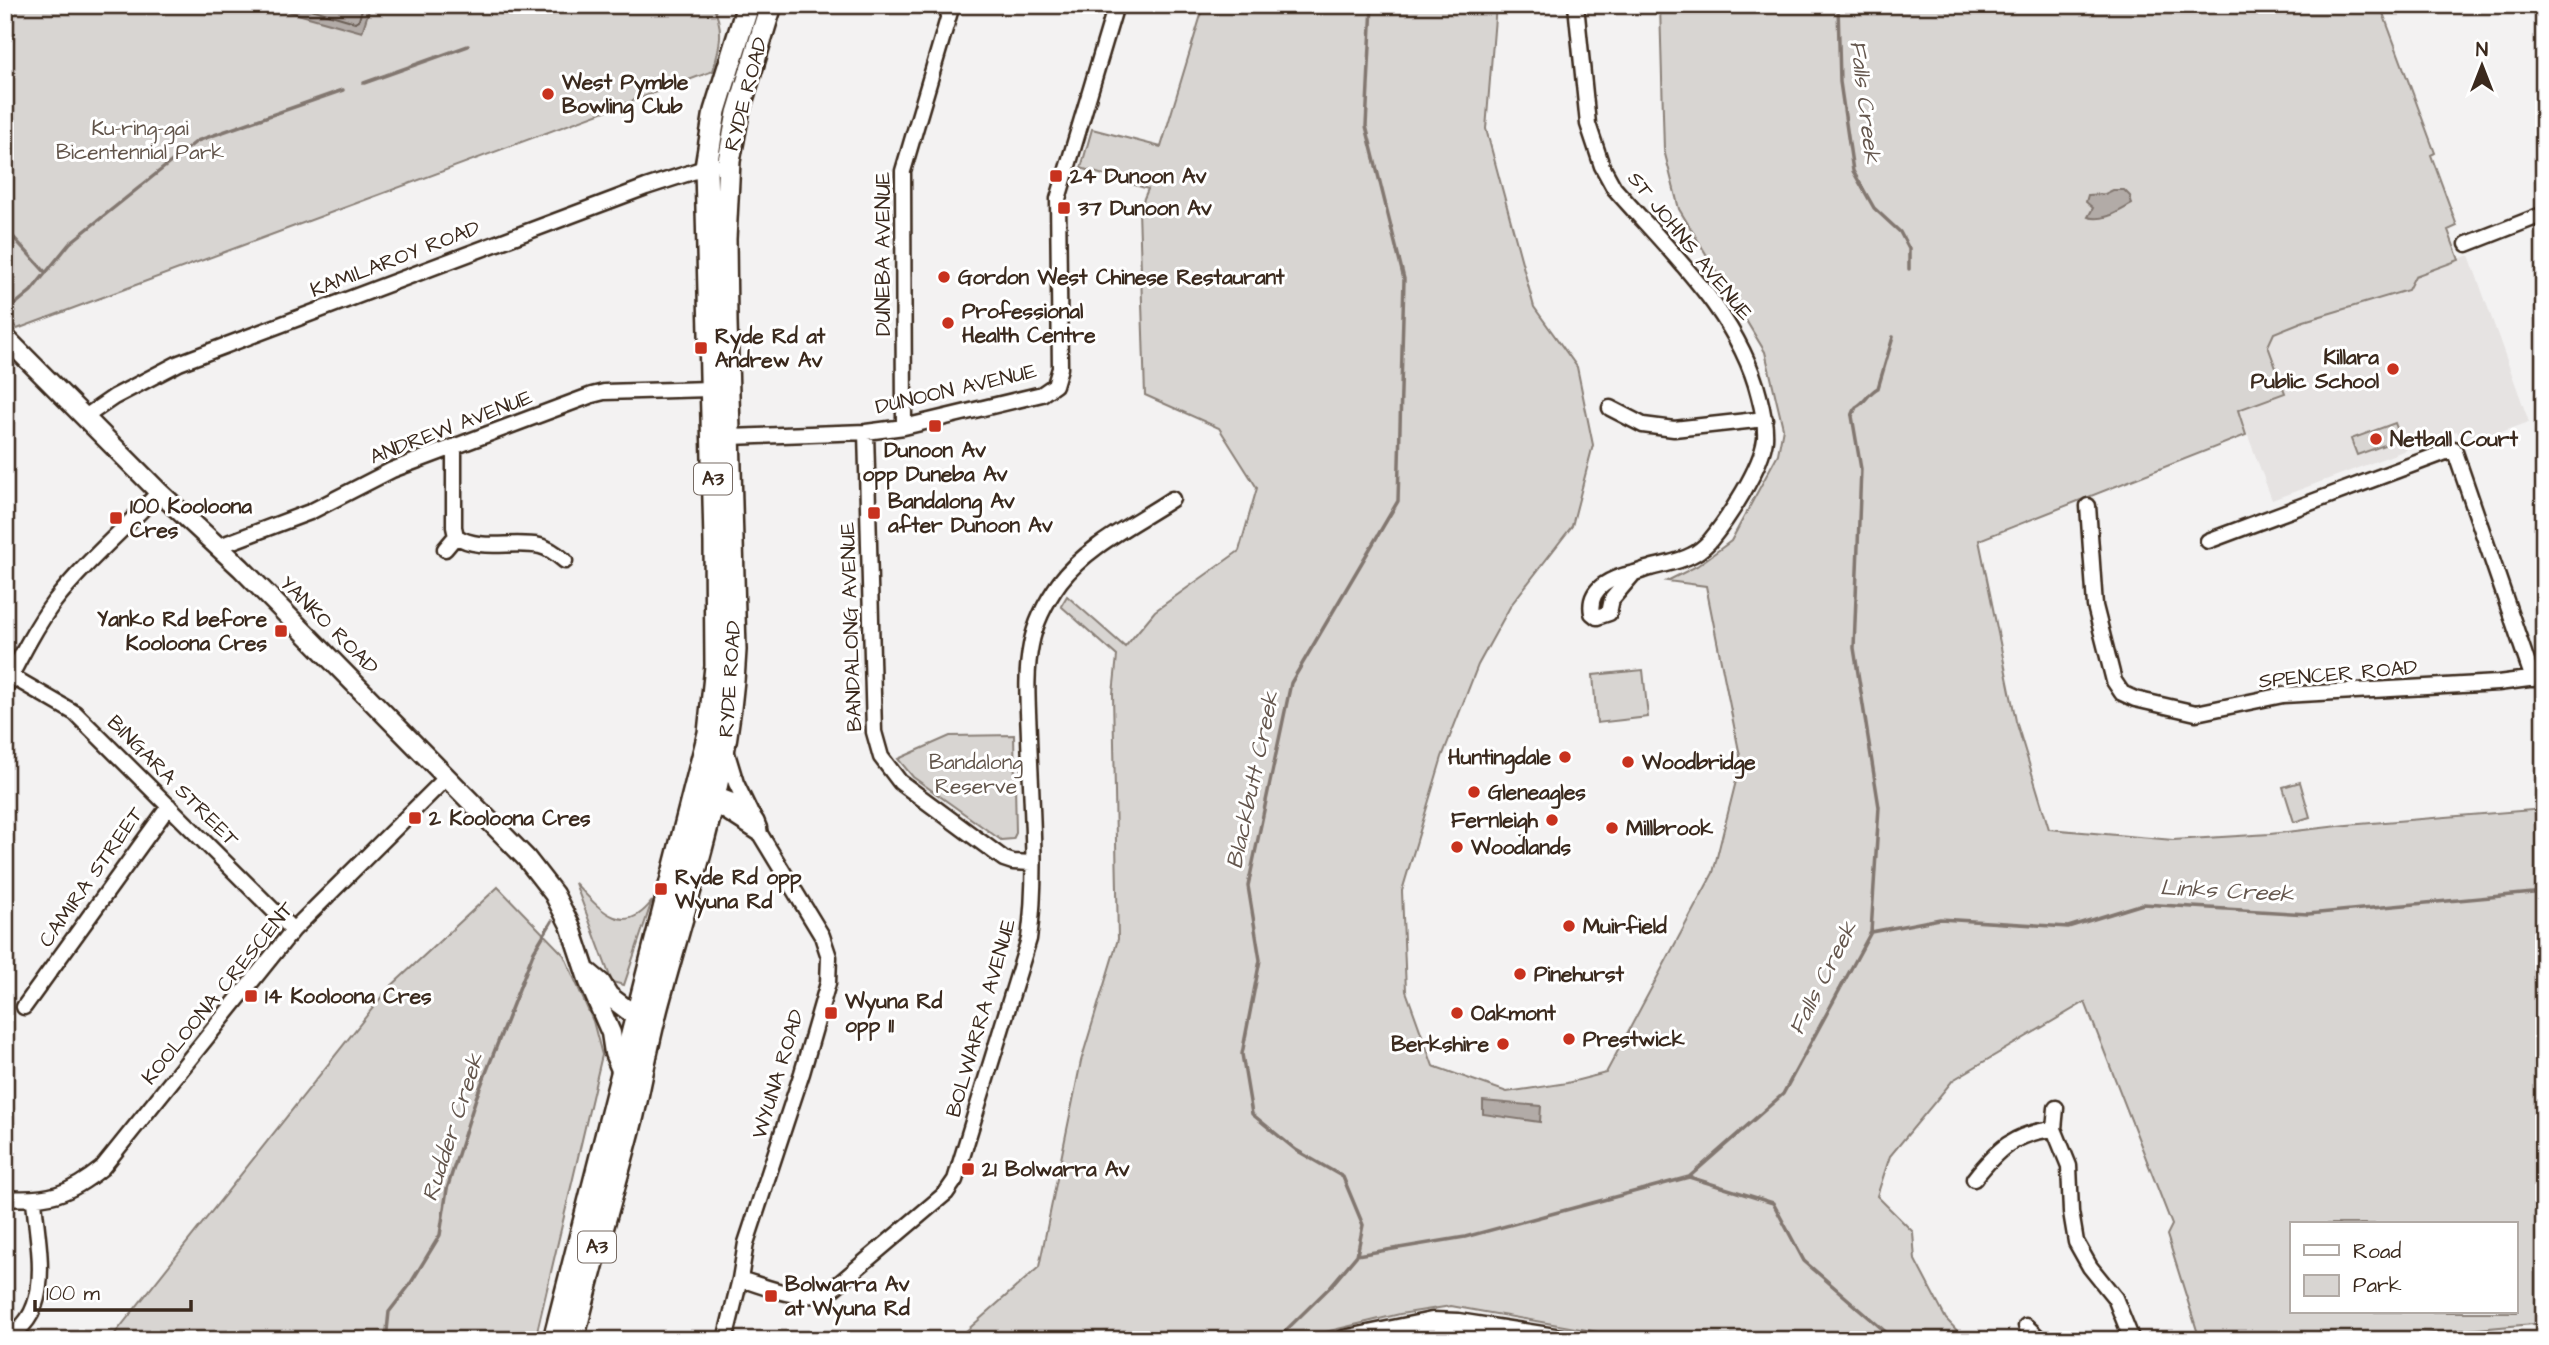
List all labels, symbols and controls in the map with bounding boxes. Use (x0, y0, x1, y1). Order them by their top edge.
north arrow (2448, 32, 2518, 102)
street label: RYDE ROAD (717, 33, 775, 154)
text: N (2476, 37, 2488, 64)
water label: Falls Creek (1842, 39, 1889, 166)
place label: West Pymble Bowling Club (561, 68, 689, 123)
marker: West Pymble Bowling Club (540, 86, 556, 102)
park label: Ku-ring-gai Bicentennial Park (56, 114, 224, 167)
place label: 24 Dunoon Av (1069, 162, 1206, 191)
street label: ST JOHNS AVENUE (1621, 165, 1760, 327)
marker: 24 Dunoon Av (1048, 168, 1064, 184)
street label: DUNEBA AVENUE (869, 171, 898, 336)
place label: 37 Dunoon Av (1077, 194, 1212, 223)
marker: 37 Dunoon Av (1056, 200, 1072, 216)
street label: KAMILAROY ROAD (306, 213, 484, 305)
place label: Gordon West Chinese Restaurant (958, 263, 1285, 292)
marker: Gordon West Chinese Restaurant (936, 269, 952, 285)
place label: Professional Health Centre (962, 297, 1096, 350)
marker: Professional Health Centre (940, 315, 956, 331)
place label: Ryde Rd at Andrew Av (715, 322, 826, 375)
marker: Ryde Rd at Andrew Av (693, 340, 709, 356)
place label: Killara Public School (2251, 343, 2380, 396)
street label: DUNOON AVENUE (872, 356, 1040, 422)
marker: Killara Public School (2385, 361, 2401, 377)
street label: ANDREW AVENUE (365, 382, 537, 471)
marker: Dunoon Av opp Duneba Av (927, 418, 943, 434)
place label: Netball Court (2390, 425, 2518, 454)
marker: Netball Court (2368, 431, 2384, 447)
place label: Dunoon Av opp Duneba Av (863, 436, 1008, 490)
road number: A3 (694, 464, 732, 494)
place label: Bandalong Av after Dunoon Av (887, 487, 1053, 540)
place label: 100 Kooloona Cres (130, 492, 252, 545)
marker: Bandalong Av after Dunoon Av (866, 505, 882, 521)
marker: 100 Kooloona Cres (108, 510, 124, 526)
street label: BANDALONG AVENUE (833, 521, 869, 732)
street label: YANKO ROAD (273, 569, 385, 681)
place label: Yanko Rd before Kooloona Cres (97, 605, 268, 658)
street label: RYDE ROAD (711, 619, 749, 738)
marker: Yanko Rd before Kooloona Cres (273, 623, 289, 639)
street label: SPENCER ROAD (2257, 653, 2419, 695)
water label: Blackbutt Creek (1219, 687, 1288, 872)
street label: BINGARA STREET (101, 709, 246, 854)
place label: Huntingdale (1448, 743, 1552, 774)
park label: Bandalong Reserve (929, 748, 1023, 801)
place label: Woodbridge (1641, 748, 1756, 779)
marker: Huntingdale (1557, 749, 1573, 765)
marker: Woodbridge (1620, 754, 1636, 770)
place label: Gleneagles (1488, 778, 1586, 809)
marker: Gleneagles (1466, 784, 1482, 800)
street label: CAMIRA STREET (32, 800, 151, 953)
place label: 2 Kooloona Cres (428, 804, 591, 833)
place label: Fernleigh (1451, 806, 1539, 837)
marker: 2 Kooloona Cres (407, 810, 423, 826)
marker: Fernleigh (1544, 812, 1560, 828)
place label: Millbrook (1626, 814, 1713, 843)
marker: Millbrook (1604, 820, 1620, 836)
place label: Woodlands (1470, 833, 1571, 862)
marker: Woodlands (1449, 839, 1465, 855)
place label: Ryde Rd opp Wyuna Rd (674, 863, 802, 919)
water label: Links Creek (2159, 872, 2296, 911)
marker: Ryde Rd opp Wyuna Rd (653, 881, 669, 897)
street label: KOOLOONA CRESCENT (135, 895, 302, 1091)
place label: Muirfield (1583, 912, 1667, 941)
street label: BOLWARRA AVENUE (939, 915, 1023, 1121)
water label: Falls Creek (1781, 915, 1866, 1040)
marker: Muirfield (1561, 918, 1577, 934)
place label: Pinehurst (1534, 960, 1625, 989)
marker: Pinehurst (1512, 966, 1528, 982)
place label: 14 Kooloona Cres (265, 982, 432, 1011)
place label: Wyuna Rd opp 11 (844, 987, 943, 1041)
marker: 14 Kooloona Cres (243, 988, 259, 1004)
place label: Oakmont (1471, 999, 1556, 1028)
street label: WYUNA ROAD (745, 1005, 812, 1142)
marker: Wyuna Rd opp 11 (823, 1005, 839, 1021)
marker: Oakmont (1449, 1005, 1465, 1021)
place label: Prestwick (1583, 1025, 1685, 1054)
place label: Berkshire (1391, 1030, 1490, 1059)
marker: Prestwick (1561, 1031, 1577, 1047)
marker: Berkshire (1495, 1036, 1511, 1052)
water label: Rudder Creek (414, 1048, 492, 1205)
place label: 21 Bolwarra Av (981, 1155, 1130, 1184)
marker: 21 Bolwarra Av (960, 1161, 976, 1177)
legend (2290, 1222, 2518, 1314)
road number: A3 (578, 1232, 616, 1262)
text: Road (2353, 1237, 2401, 1266)
scale bar (35, 1268, 191, 1312)
place label: Bolwarra Av at Wyuna Rd (784, 1270, 910, 1326)
text: Park (2353, 1271, 2402, 1300)
text: 100 m (46, 1279, 101, 1308)
marker: Bolwarra Av at Wyuna Rd (763, 1288, 779, 1304)

